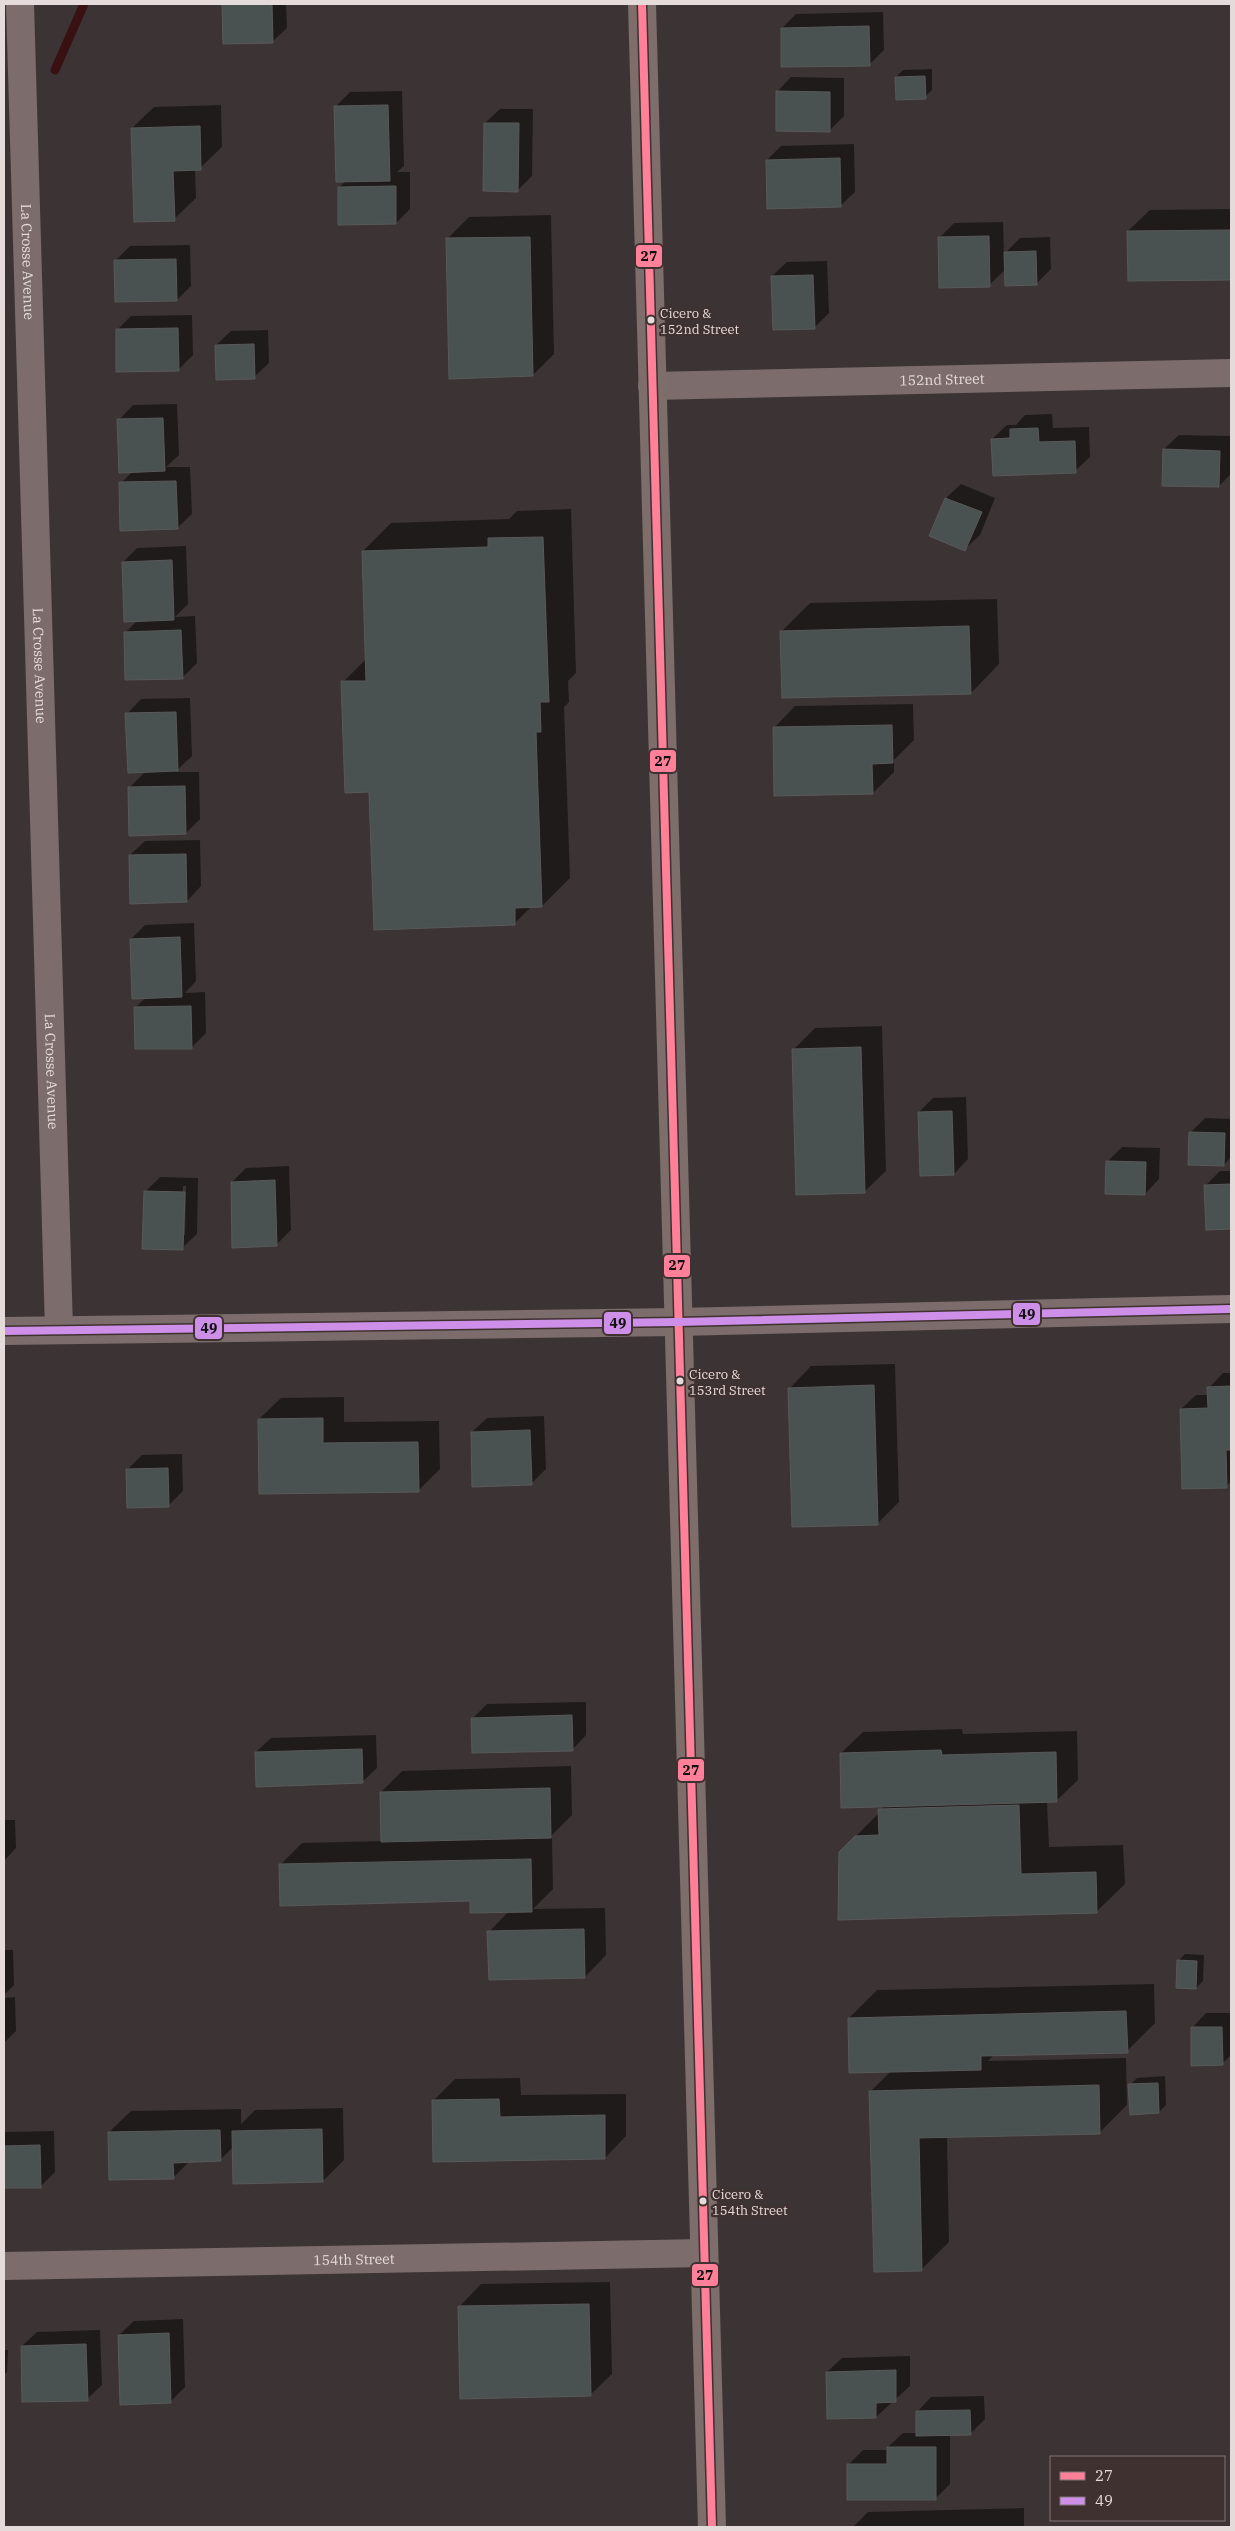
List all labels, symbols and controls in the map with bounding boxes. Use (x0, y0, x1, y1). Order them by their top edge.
street label: La Crosse Avenue (17, 204, 38, 320)
line badge: 27 (635, 244, 663, 268)
text: 27 (641, 247, 657, 265)
place label: Cicero & 152nd Street (660, 305, 740, 338)
marker: Cicero & 152nd Street (646, 315, 656, 325)
street label: 152nd Street (899, 370, 985, 389)
street label: La Crosse Avenue (29, 608, 50, 724)
line badge: 27 (649, 749, 677, 773)
text: 27 (655, 752, 671, 770)
street label: La Crosse Avenue (41, 1013, 62, 1130)
line badge: 27 (663, 1254, 691, 1278)
text: 27 (669, 1256, 685, 1274)
line badge: 49 (1012, 1302, 1041, 1326)
text: 49 (1019, 1305, 1035, 1323)
line badge: 49 (603, 1311, 632, 1335)
text: 49 (610, 1314, 626, 1332)
line badge: 49 (194, 1316, 223, 1340)
text: 49 (201, 1319, 217, 1337)
place label: Cicero & 153rd Street (689, 1366, 766, 1399)
marker: Cicero & 153rd Street (675, 1376, 685, 1386)
line badge: 27 (677, 1758, 705, 1782)
text: 27 (683, 1761, 699, 1779)
place label: Cicero & 154th Street (712, 2186, 788, 2219)
marker: Cicero & 154th Street (698, 2196, 708, 2206)
street label: 154th Street (313, 2250, 395, 2269)
line badge: 27 (691, 2263, 719, 2287)
text: 27 (697, 2266, 713, 2284)
legend (1050, 2456, 1225, 2521)
text: 27 (1095, 2466, 1113, 2485)
text: 49 (1095, 2491, 1113, 2510)

